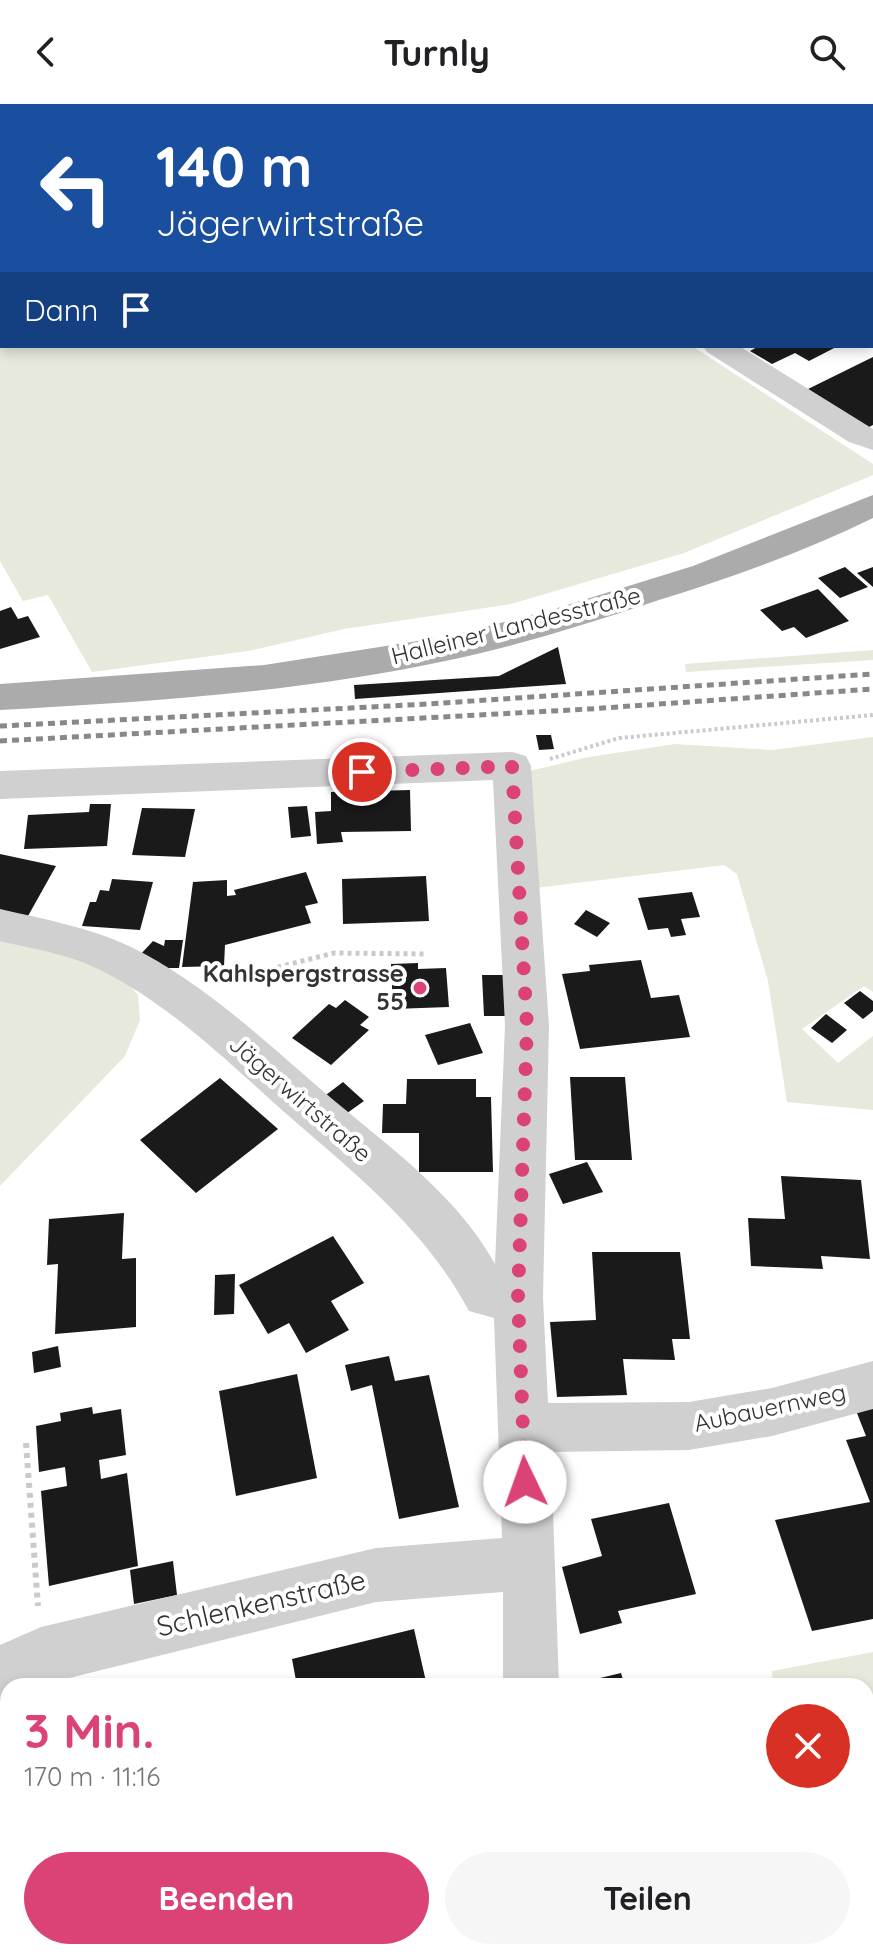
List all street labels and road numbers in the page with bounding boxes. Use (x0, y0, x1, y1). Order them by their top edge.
street label: Halleiner Landesstraße (388, 579, 644, 671)
street label: Jägerwirtstraße (223, 1028, 378, 1168)
street label: Aubauernweg (691, 1376, 849, 1438)
street label: Schlenkenstraße (153, 1561, 369, 1644)

